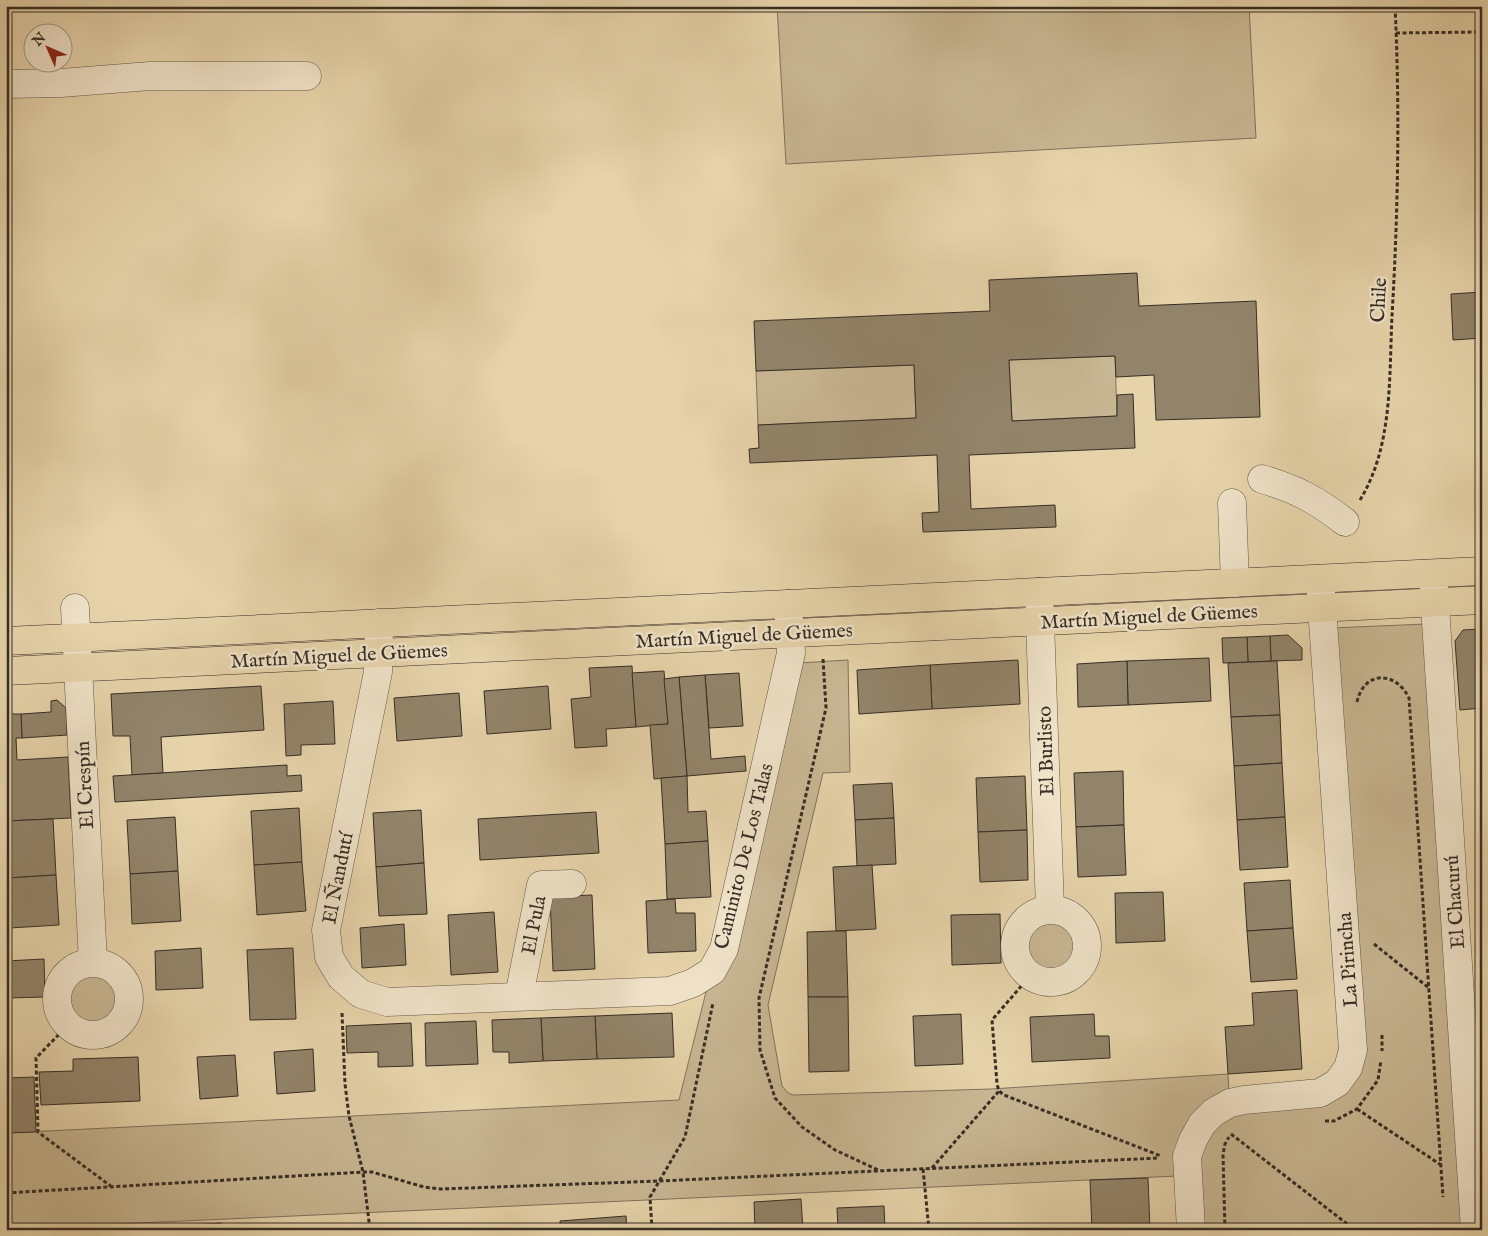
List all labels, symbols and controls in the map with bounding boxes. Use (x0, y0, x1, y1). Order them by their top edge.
north arrow (22, 22, 72, 72)
text: N (28, 29, 50, 51)
street label: Chile (1366, 277, 1393, 323)
street label: Martín Miguel de Güemes (1040, 599, 1258, 636)
street label: Martín Miguel de Güemes (635, 618, 853, 655)
street label: Martín Miguel de Güemes (230, 638, 448, 675)
street label: El Burlisto (1032, 705, 1061, 796)
street label: El Crespín (71, 740, 100, 830)
street label: Caminito De Los Talas (709, 761, 780, 952)
street label: El Ñandutí (317, 829, 360, 926)
street label: El Chacurú (1440, 854, 1471, 950)
street label: El Pula (517, 893, 553, 957)
street label: La Pirincha (1333, 911, 1364, 1008)

